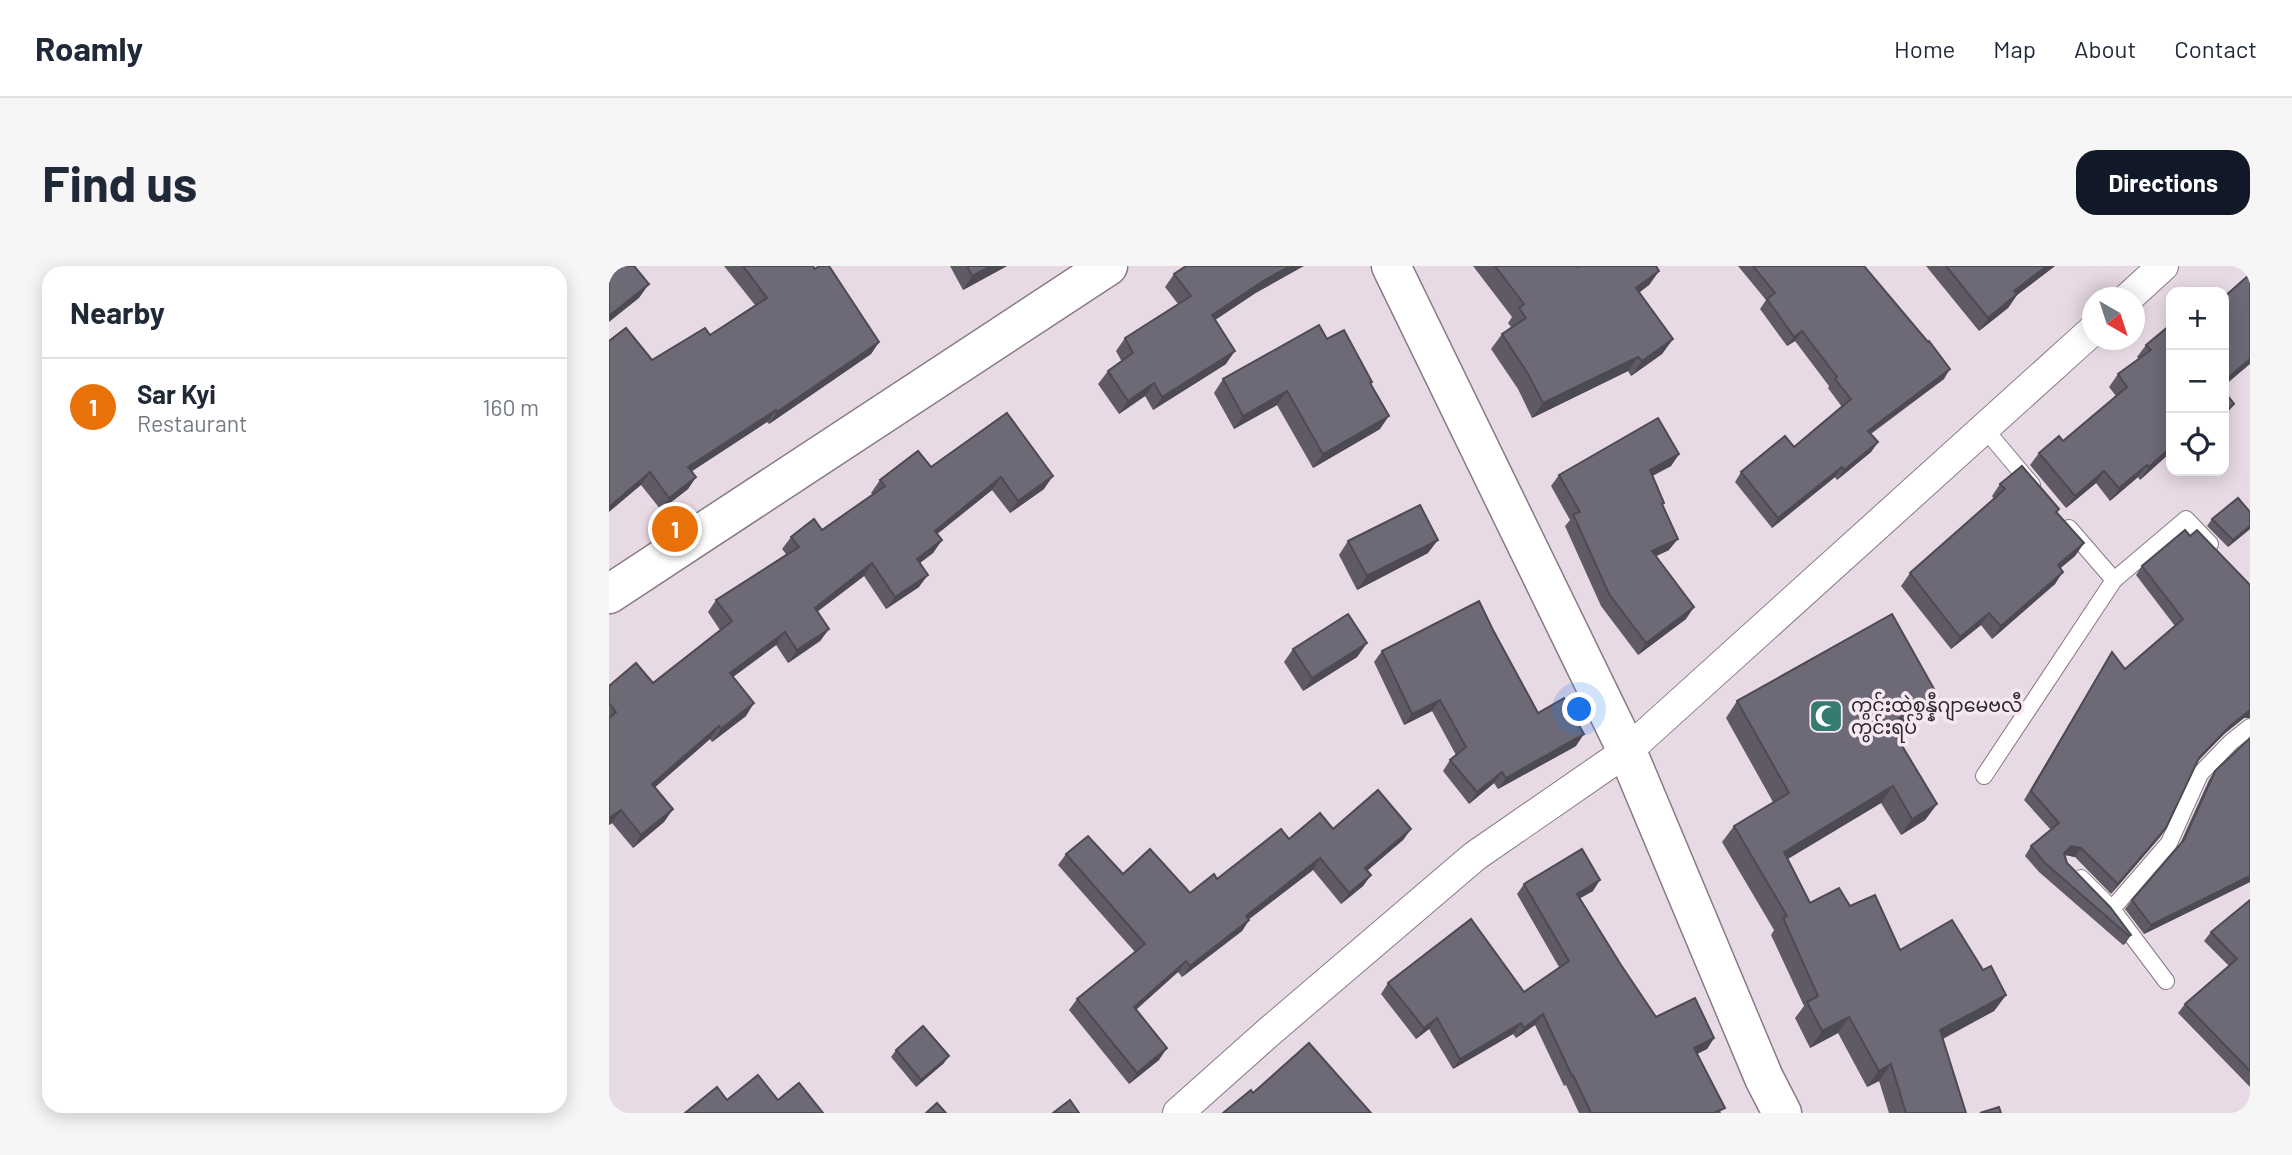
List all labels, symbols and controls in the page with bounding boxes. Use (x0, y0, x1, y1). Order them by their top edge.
text: Roamly (35, 28, 143, 68)
text: Home (1894, 34, 1955, 63)
text: Map (1993, 34, 2036, 63)
text: About (2074, 34, 2136, 63)
text: Contact (2174, 34, 2257, 63)
button: Directions (2076, 150, 2250, 215)
text: Find us (42, 153, 197, 212)
north arrow (2082, 287, 2145, 350)
map controls (2166, 287, 2229, 476)
button: + (2166, 287, 2229, 350)
text: Nearby (70, 294, 165, 330)
button: − (2166, 350, 2229, 413)
text: Sar Kyi (137, 378, 216, 409)
text: 1 (89, 393, 97, 421)
text: 160 m (482, 393, 539, 421)
text: Restaurant (137, 409, 247, 437)
button: locate (2166, 413, 2229, 476)
pin: 1 (652, 503, 698, 555)
place label: ကွင်းထဲစွန္နီဂျာမေဗလီ ကွင်းရပ် (1851, 691, 2022, 743)
your location (1562, 692, 1596, 726)
mosque icon: ကွင်းထဲစွန္နီဂျာမေဗလီ ကွင်းရပ် (1807, 697, 1845, 735)

